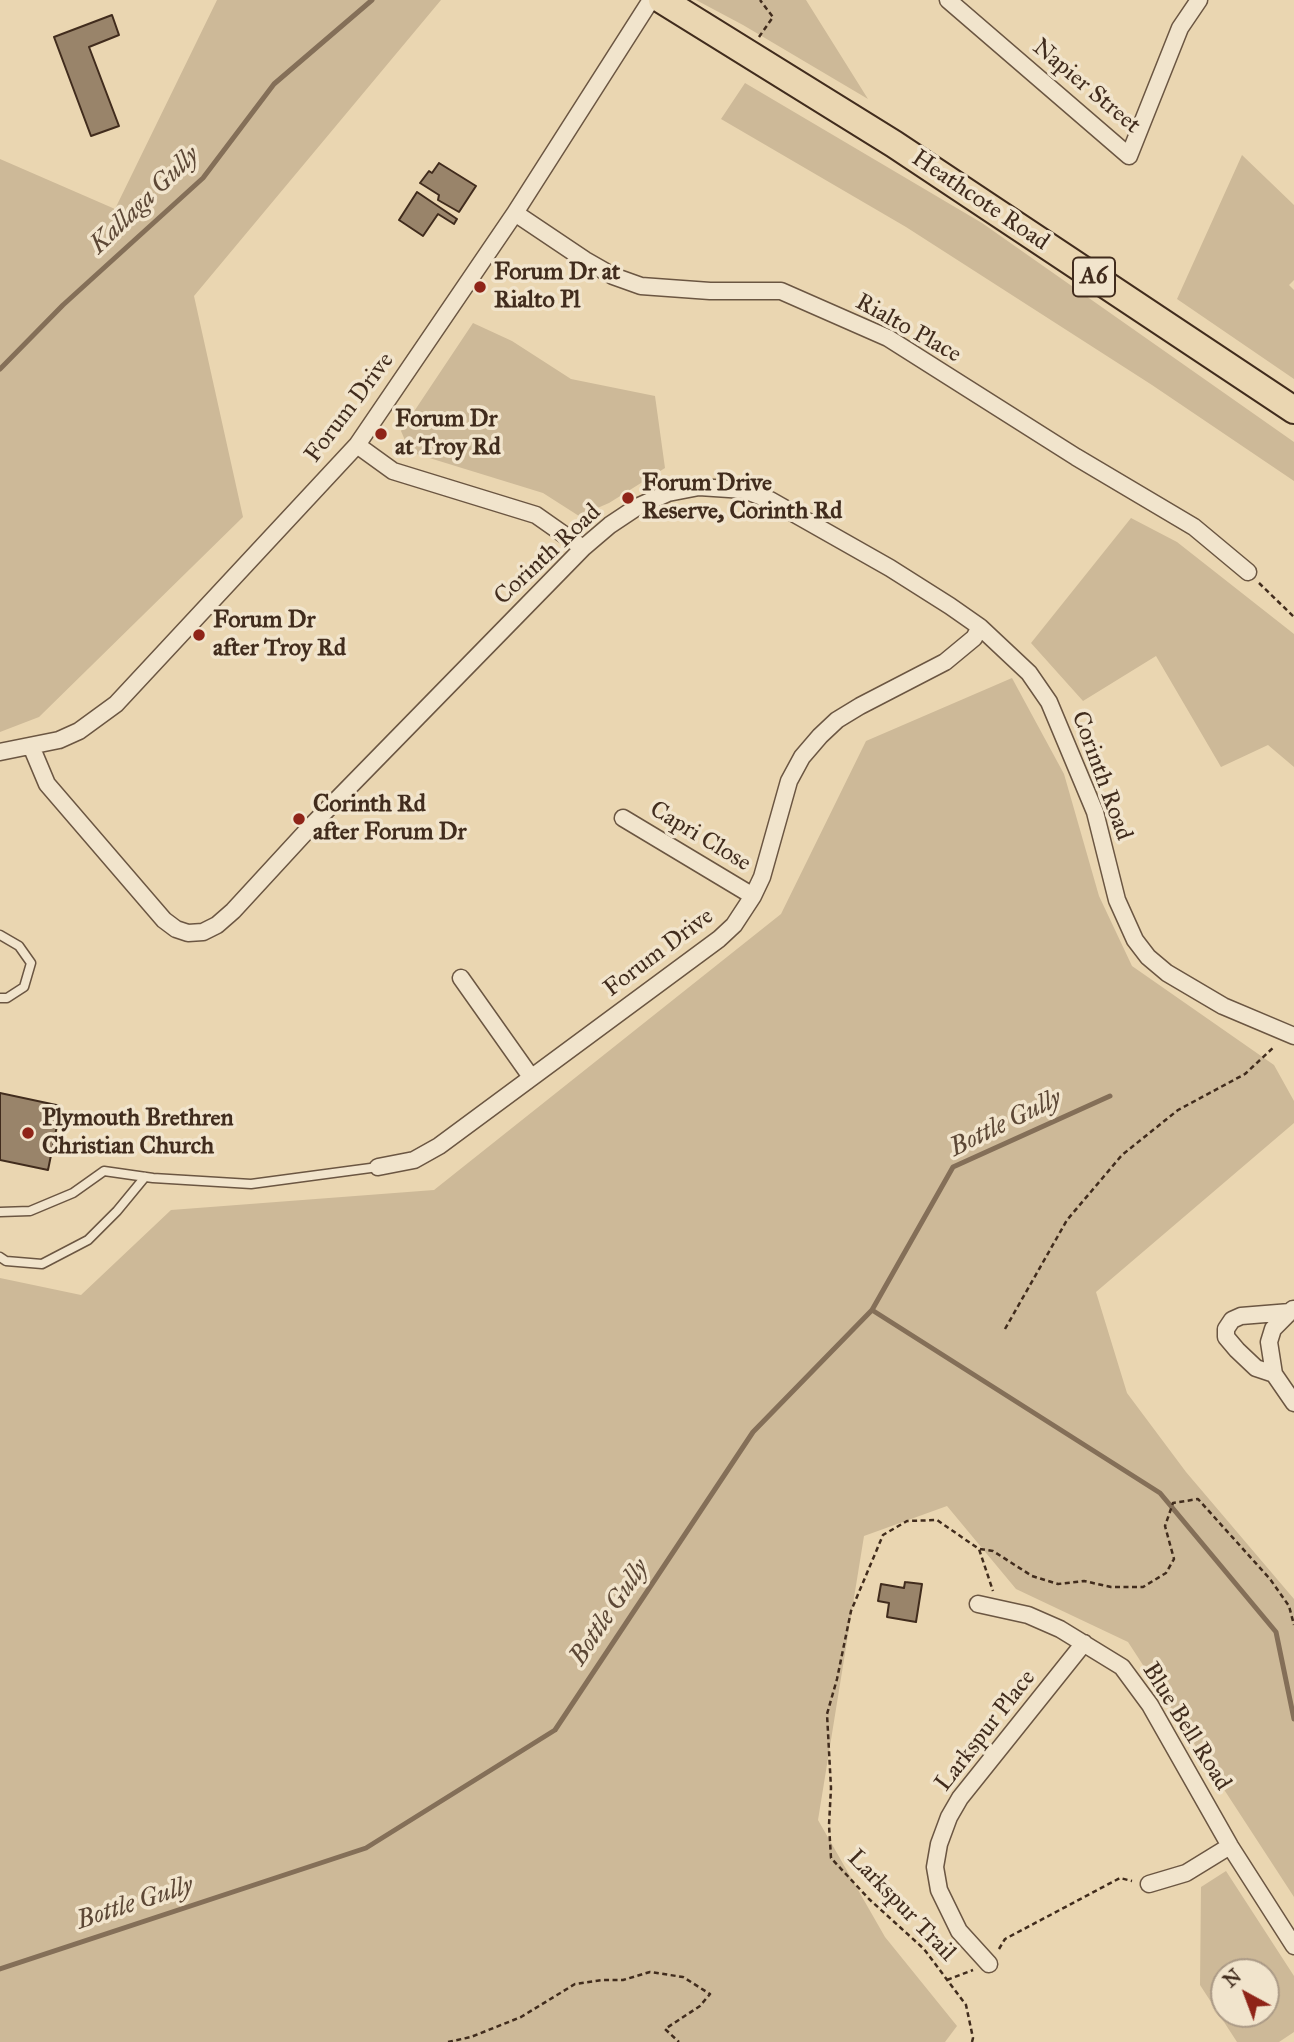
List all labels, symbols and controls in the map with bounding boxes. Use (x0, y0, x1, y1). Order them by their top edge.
street label: Napier Street (1026, 33, 1146, 141)
water label: Kallaga Gully (84, 141, 206, 261)
street label: Heathcote Road (906, 144, 1054, 258)
road number: A6 (1073, 258, 1115, 296)
place label: Forum Dr at Rialto Pl (494, 259, 620, 315)
marker: Forum Dr at Rialto Pl (472, 279, 488, 295)
street label: Rialto Place (850, 288, 966, 370)
street label: Forum Drive (299, 347, 401, 469)
place label: Forum Dr at Troy Rd (395, 406, 501, 462)
marker: Forum Dr at Troy Rd (373, 426, 389, 442)
place label: Forum Drive Reserve, Corinth Rd (642, 470, 842, 526)
marker: Forum Drive Reserve, Corinth Rd (620, 490, 636, 506)
street label: Corinth Road (489, 498, 607, 612)
place label: Forum Dr after Troy Rd (213, 607, 346, 663)
marker: Forum Dr after Troy Rd (191, 627, 207, 643)
street label: Corinth Road (1064, 708, 1138, 844)
place label: Corinth Rd after Forum Dr (313, 791, 466, 847)
street label: Capri Close (644, 796, 756, 878)
marker: Corinth Rd after Forum Dr (291, 811, 307, 827)
street label: Forum Drive (598, 902, 720, 1004)
water label: Bottle Gully (945, 1084, 1067, 1164)
place label: Plymouth Brethren Christian Church (42, 1105, 233, 1161)
marker: Plymouth Brethren Christian Church (20, 1125, 36, 1141)
water label: Bottle Gully (563, 1554, 657, 1672)
street label: Blue Bell Road (1135, 1658, 1237, 1796)
street label: Larkspur Place (930, 1665, 1042, 1797)
street label: Larkspur Trail (841, 1844, 961, 1968)
water label: Bottle Gully (73, 1871, 197, 1937)
north arrow (1210, 1958, 1280, 2028)
text: N (1219, 1964, 1246, 1992)

